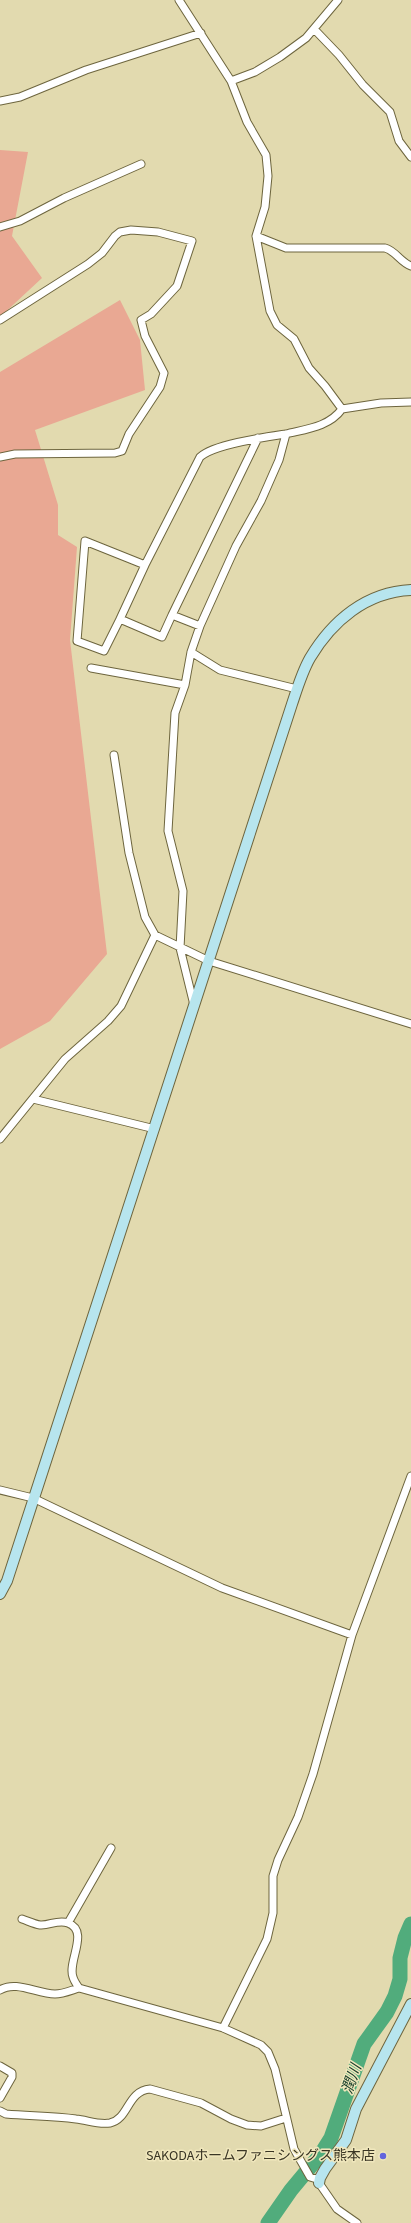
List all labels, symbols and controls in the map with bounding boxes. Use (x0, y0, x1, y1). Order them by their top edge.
water label: 潤川 (337, 2060, 367, 2097)
place label: SAKODAホームファニシングス熊本店 (146, 2146, 375, 2166)
marker: SAKODAホームファニシングス熊本店 (378, 2151, 388, 2161)

